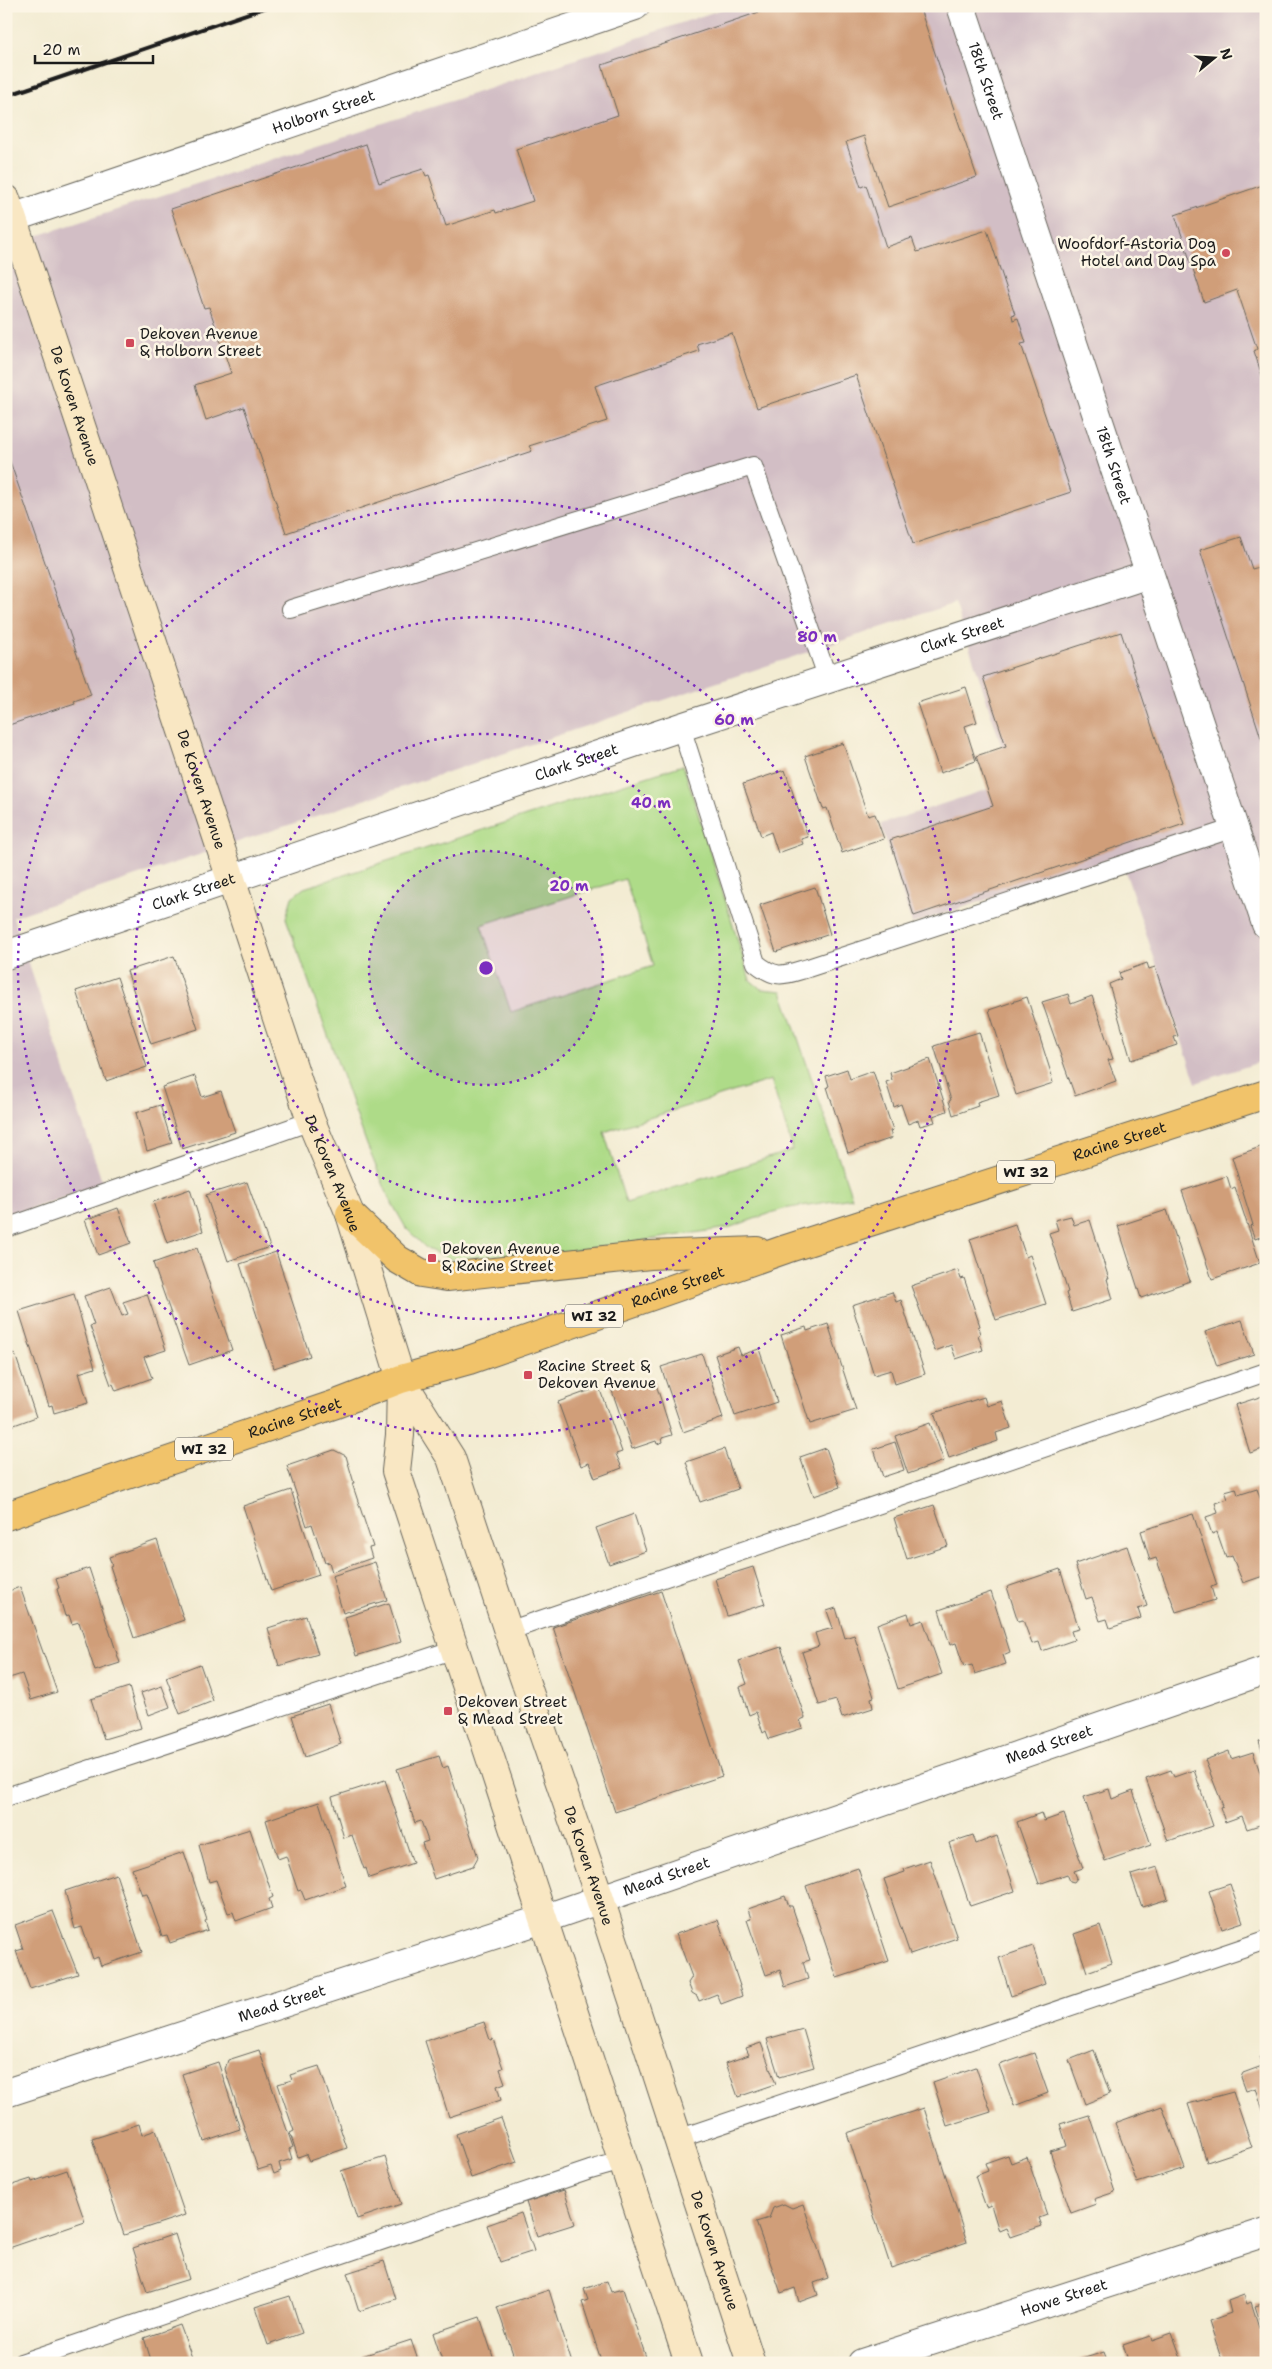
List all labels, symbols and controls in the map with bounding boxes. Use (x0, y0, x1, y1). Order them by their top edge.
scale bar (35, 32, 152, 64)
north arrow (1190, 32, 1240, 82)
street label: 18th Street (964, 39, 1008, 123)
text: 20 m (42, 40, 81, 60)
text: N (1216, 46, 1237, 62)
street label: Holborn Street (269, 85, 377, 139)
place label: Woofdorf-Astoria Dog Hotel and Day Spa (1057, 234, 1217, 271)
marker: Woofdorf-Astoria Dog Hotel and Day Spa (1220, 247, 1232, 259)
place label: Dekoven Avenue & Holborn Street (140, 324, 262, 361)
marker: Dekoven Avenue & Holborn Street (124, 337, 136, 349)
street label: De Koven Avenue (45, 344, 104, 468)
street label: 18th Street (1091, 424, 1136, 507)
street label: Clark Street (917, 612, 1006, 658)
text: 80 m (797, 627, 837, 647)
text: 60 m (714, 710, 754, 730)
street label: De Koven Avenue (172, 727, 230, 852)
street label: Clark Street (532, 739, 621, 786)
text: 40 m (631, 793, 671, 813)
street label: Clark Street (149, 868, 238, 915)
text: 20 m (549, 876, 589, 896)
centre of rings (477, 959, 495, 977)
street label: De Koven Avenue (300, 1113, 365, 1235)
street label: Racine Street (1070, 1117, 1169, 1166)
road number: WI 32 (997, 1160, 1055, 1184)
place label: Dekoven Avenue & Racine Street (442, 1239, 560, 1276)
marker: Dekoven Avenue & Racine Street (426, 1252, 438, 1264)
street label: Racine Street (629, 1261, 727, 1312)
road number: WI 32 (565, 1304, 623, 1328)
place label: Racine Street & Dekoven Avenue (538, 1356, 656, 1393)
marker: Racine Street & Dekoven Avenue (522, 1369, 534, 1381)
street label: Racine Street (246, 1393, 344, 1443)
road number: WI 32 (175, 1438, 233, 1460)
place label: Dekoven Street & Mead Street (458, 1692, 567, 1729)
marker: Dekoven Street & Mead Street (442, 1705, 454, 1717)
street label: Mead Street (1003, 1720, 1095, 1769)
street label: De Koven Avenue (559, 1804, 618, 1928)
street label: Mead Street (620, 1852, 713, 1901)
street label: Mead Street (236, 1980, 328, 2027)
street label: De Koven Avenue (686, 2188, 743, 2313)
street label: Howe Street (1018, 2274, 1110, 2321)

